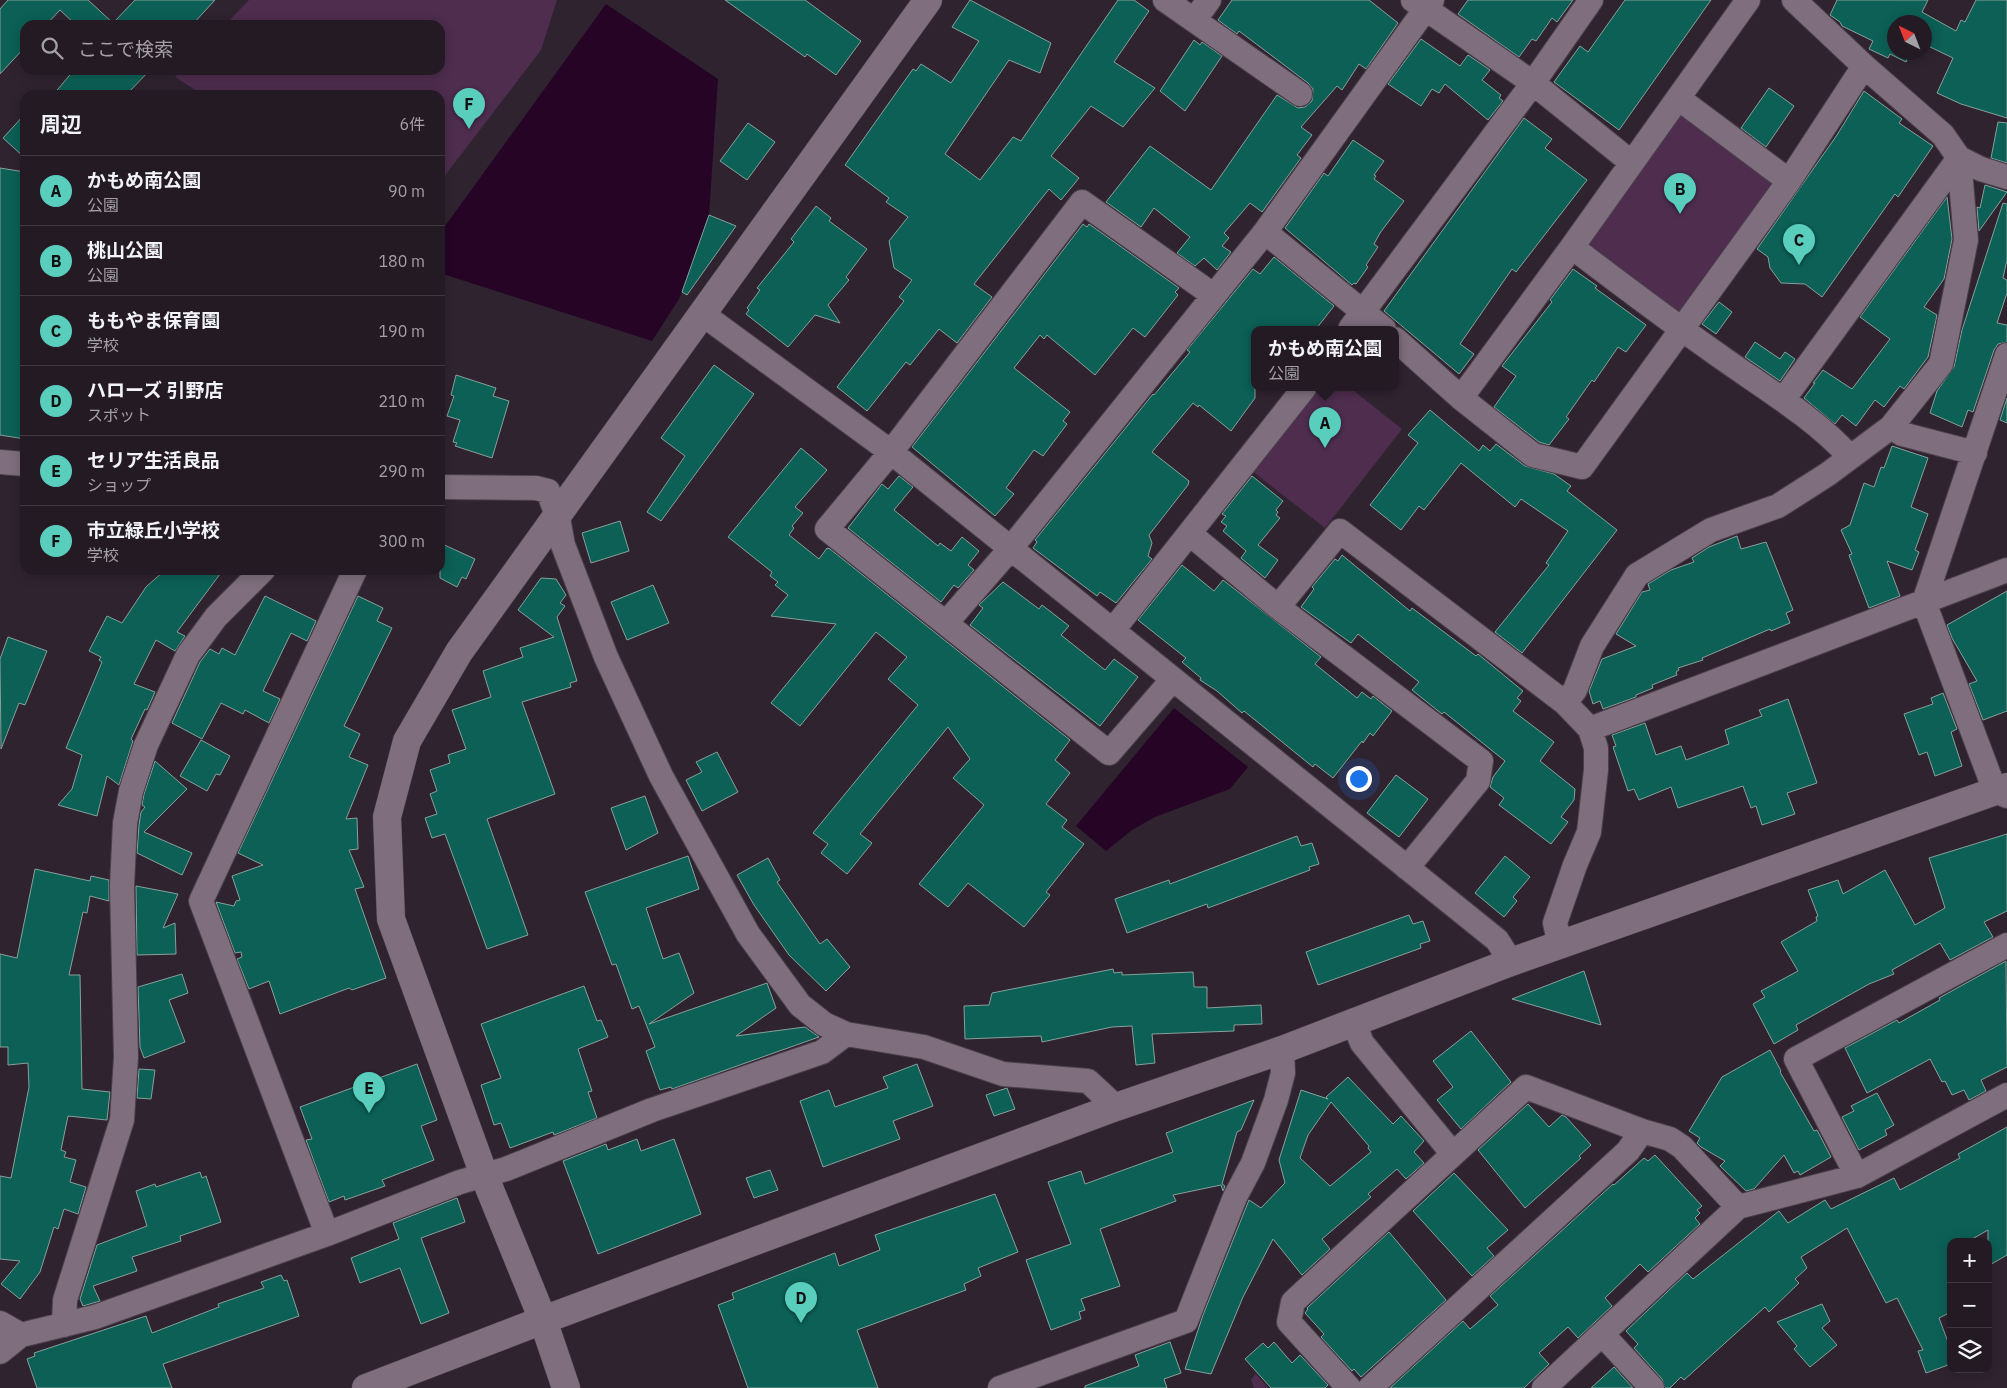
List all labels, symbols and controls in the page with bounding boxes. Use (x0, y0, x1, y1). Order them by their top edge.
north arrow (1887, 15, 1932, 60)
search box (20, 20, 445, 75)
icon: search (38, 34, 66, 62)
text: ここで検索 (78, 37, 173, 61)
pin: F (453, 88, 485, 129)
text: 周辺 (40, 110, 82, 138)
text: 6件 (399, 114, 425, 134)
text: かもめ南公園 (87, 168, 201, 192)
pin: B (1664, 173, 1696, 214)
text: A (51, 181, 61, 201)
text: 90 m (388, 181, 425, 201)
text: 公園 (87, 195, 119, 215)
pin: C (1783, 224, 1815, 265)
text: 桃山公園 (87, 238, 163, 262)
text: B (51, 251, 61, 271)
text: 180 m (378, 251, 425, 271)
text: 公園 (87, 265, 119, 285)
text: ももやま保育園 (87, 308, 220, 332)
text: C (51, 321, 61, 341)
text: 190 m (378, 321, 425, 341)
popup (1251, 326, 1399, 391)
text: 学校 (87, 335, 119, 355)
text: かもめ南公園 (1268, 336, 1382, 360)
text: 公園 (1268, 363, 1300, 383)
text: ハローズ 引野店 (87, 378, 224, 402)
text: D (50, 391, 62, 411)
text: 210 m (378, 391, 425, 411)
text: スポット (87, 405, 151, 425)
pin: A (1309, 407, 1341, 448)
text: セリア生活良品 (87, 448, 220, 472)
text: E (51, 461, 61, 481)
text: 290 m (378, 461, 425, 481)
text: ショップ (87, 475, 151, 495)
text: 市立緑丘小学校 (87, 518, 220, 542)
text: F (51, 531, 61, 551)
text: 300 m (378, 531, 425, 551)
text: 学校 (87, 545, 119, 565)
your location (1346, 766, 1372, 792)
pin: E (353, 1072, 385, 1113)
map controls (1947, 1238, 1992, 1373)
button: + (1947, 1238, 1992, 1283)
pin: D (785, 1282, 817, 1323)
button: − (1947, 1283, 1992, 1328)
button: layers (1947, 1328, 1992, 1373)

